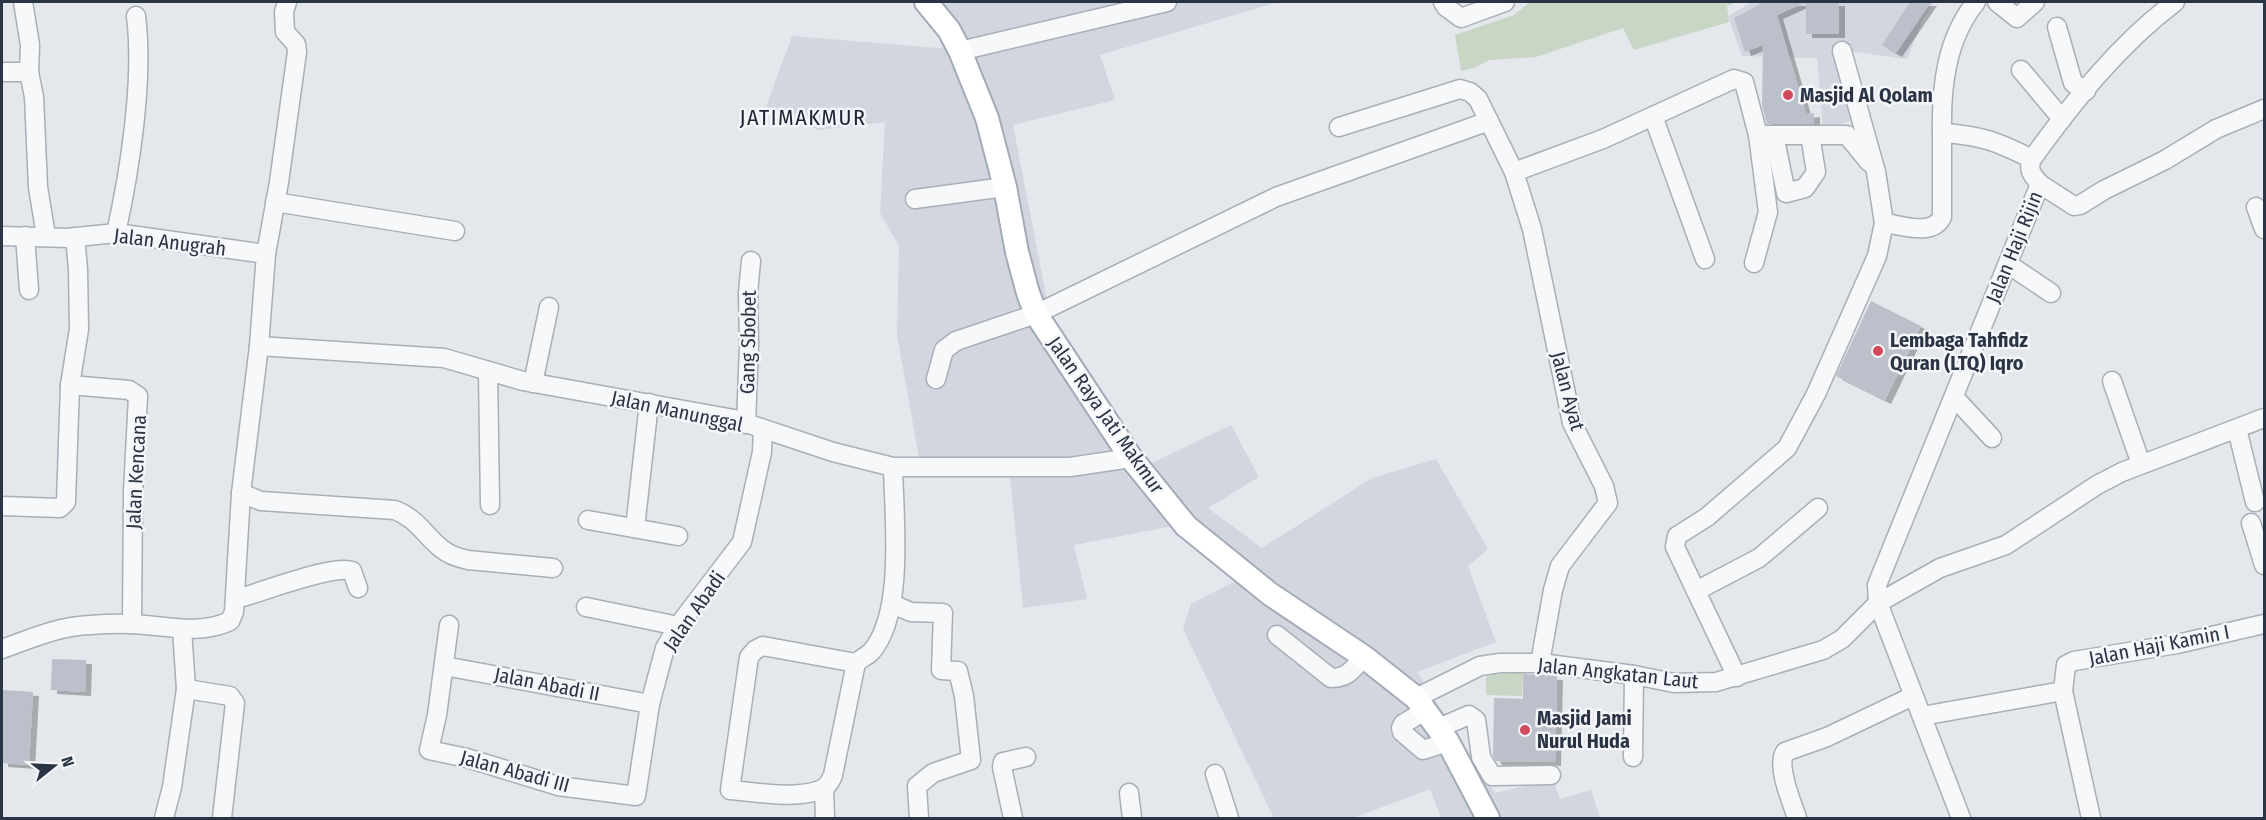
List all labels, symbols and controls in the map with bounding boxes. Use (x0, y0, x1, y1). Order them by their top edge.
place label: Masjid Al Qolam (1800, 83, 1933, 107)
marker: Masjid Al Qolam (1781, 88, 1795, 102)
district label: JATIMAKMUR (740, 104, 866, 131)
street label: Jalan Haji Rijin (1981, 188, 2047, 306)
street label: Jalan Anugrah (113, 223, 227, 261)
street label: Gang Sbobet (735, 289, 761, 394)
place label: Lembaga Tahfidz Quran (LTQ) Iqro (1890, 328, 2028, 375)
street label: Jalan Raya Jati Makmur (1043, 332, 1169, 498)
marker: Lembaga Tahfidz Quran (LTQ) Iqro (1871, 344, 1885, 358)
street label: Jalan Ayat (1546, 349, 1590, 434)
street label: Jalan Manunggal (609, 385, 745, 437)
street label: Jalan Kencana (121, 414, 151, 530)
street label: Jalan Abadi (658, 567, 730, 655)
street label: Jalan Haji Kamin I (2087, 620, 2231, 670)
street label: Jalan Angkatan Laut (1536, 653, 1700, 693)
street label: Jalan Abadi II (492, 662, 602, 706)
place label: Masjid Jami Nurul Huda (1537, 706, 1632, 753)
marker: Masjid Jami Nurul Huda (1518, 723, 1532, 737)
north arrow (24, 736, 84, 796)
street label: Jalan Abadi III (458, 745, 572, 797)
text: N (57, 754, 78, 769)

